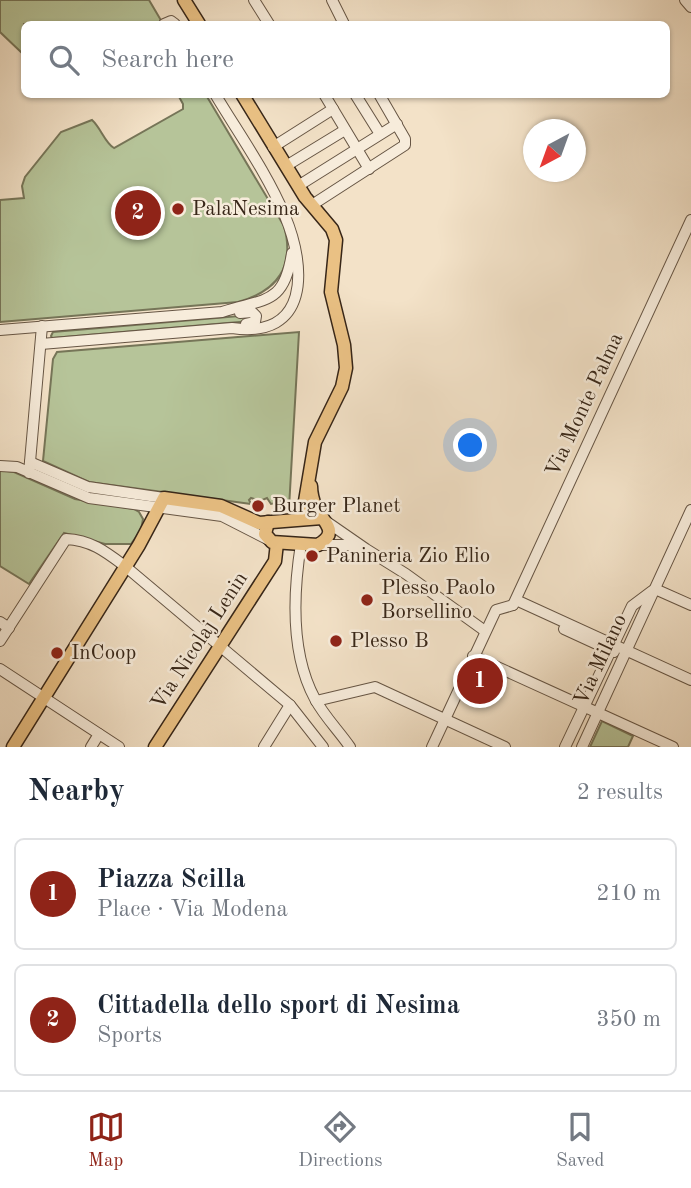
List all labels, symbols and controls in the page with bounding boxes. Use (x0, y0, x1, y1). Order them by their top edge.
search box (21, 21, 670, 98)
icon: search (45, 41, 83, 79)
text: Search here (101, 47, 234, 73)
north arrow (523, 119, 586, 182)
pin: 2 (115, 187, 161, 239)
place label: PalaNesima (192, 199, 299, 220)
marker: PalaNesima (170, 201, 186, 217)
street label: Via Monte Palma (543, 330, 627, 480)
your location (453, 428, 487, 462)
place label: Burger Planet (272, 496, 400, 517)
marker: Burger Planet (250, 498, 266, 514)
place label: Panineria Zio Elio (326, 546, 490, 567)
marker: Panineria Zio Elio (304, 548, 320, 564)
street label: Via Nicolaj Lenin (148, 568, 252, 714)
place label: Plesso Paolo Borsellino (381, 578, 495, 623)
marker: Plesso Paolo Borsellino (359, 592, 375, 608)
street label: Via Milano (571, 611, 631, 709)
place label: Plesso B (350, 631, 429, 652)
marker: Plesso B (328, 633, 344, 649)
place label: InCoop (71, 643, 136, 664)
marker: InCoop (49, 645, 65, 661)
pin: 1 (457, 655, 503, 707)
text: Nearby (28, 777, 125, 807)
text: 2 results (577, 781, 663, 804)
text: Piazza Scilla (97, 867, 246, 893)
text: 1 (46, 882, 60, 905)
text: 210 m (596, 882, 661, 905)
text: Place · Via Modena (97, 898, 288, 921)
text: Cittadella dello sport di Nesima (97, 993, 460, 1019)
text: 2 (46, 1008, 60, 1031)
text: 350 m (596, 1008, 661, 1031)
text: Sports (97, 1024, 162, 1047)
tab: Map (87, 1108, 125, 1173)
tab: Directions (298, 1108, 383, 1173)
tab: Saved (556, 1108, 604, 1173)

